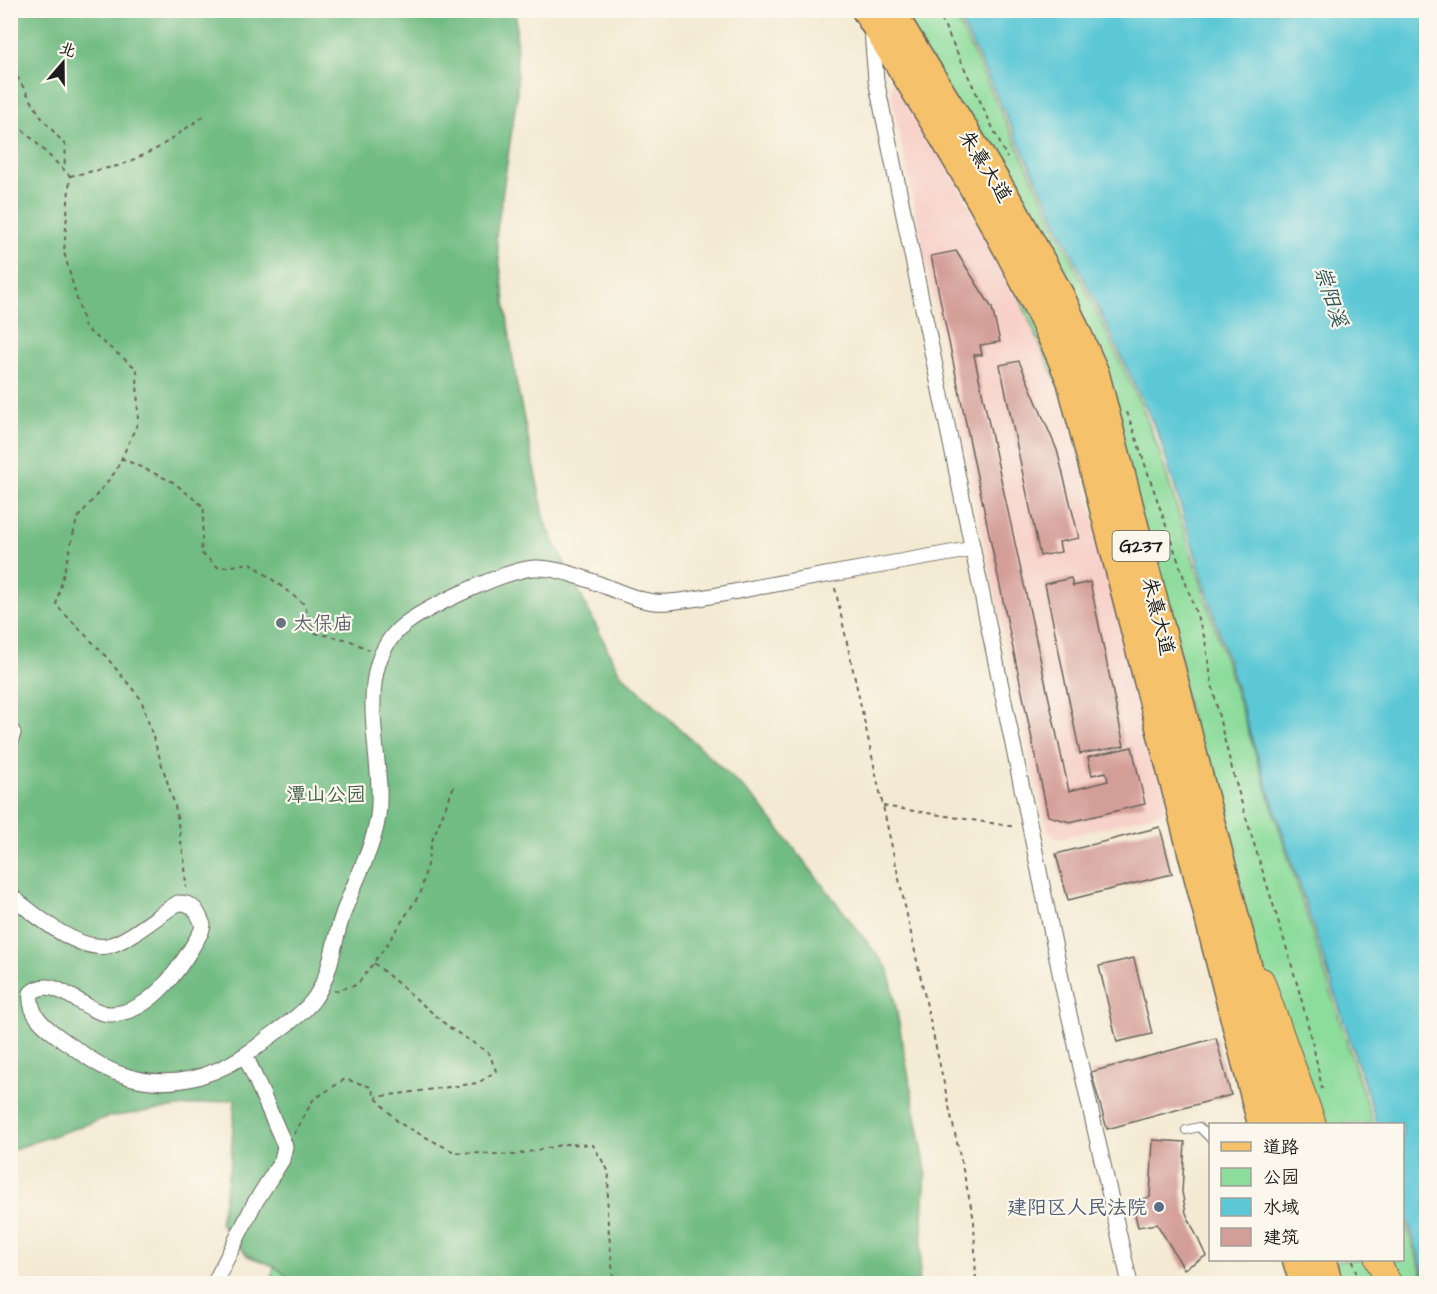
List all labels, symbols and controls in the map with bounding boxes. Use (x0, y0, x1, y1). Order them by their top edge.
north arrow (33, 33, 93, 93)
text: 北 (57, 37, 79, 63)
street label: 朱熹大道 (952, 125, 1018, 208)
water label: 崇阳溪 (1307, 262, 1354, 332)
road number: G237 (1112, 531, 1170, 561)
street label: 朱熹大道 (1135, 574, 1181, 658)
place label: 太保庙 (293, 610, 353, 638)
marker: 太保庙 (274, 616, 288, 630)
park label: 潭山公园 (286, 781, 366, 809)
legend (1209, 1123, 1404, 1261)
text: 道路 (1263, 1135, 1299, 1160)
text: 公园 (1263, 1165, 1299, 1190)
place label: 建阳区人民法院 (1007, 1194, 1147, 1222)
text: 水域 (1263, 1195, 1299, 1220)
marker: 建阳区人民法院 (1152, 1200, 1166, 1214)
text: 建筑 (1263, 1225, 1299, 1250)

